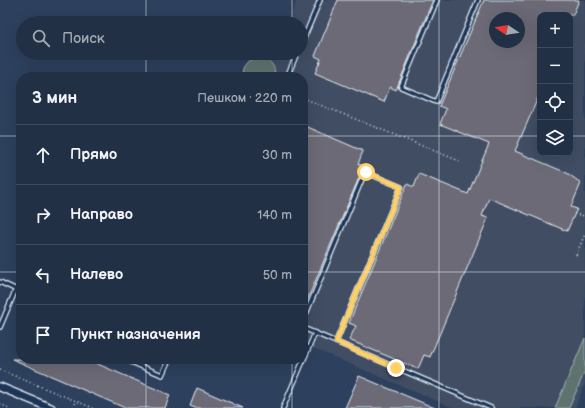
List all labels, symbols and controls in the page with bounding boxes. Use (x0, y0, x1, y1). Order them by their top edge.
north arrow (489, 12, 525, 48)
map controls (537, 12, 573, 156)
button: + (537, 12, 573, 48)
search box (16, 16, 308, 60)
icon: search (30, 27, 52, 49)
text: Поиск (62, 29, 105, 48)
button: − (537, 48, 573, 84)
button: locate (537, 84, 573, 120)
text: 3 мин (32, 88, 77, 108)
text: Пешком · 220 m (197, 90, 292, 106)
button: layers (537, 120, 573, 156)
icon: ahead (32, 144, 54, 166)
text: Прямо (70, 145, 117, 164)
text: 30 m (262, 147, 292, 163)
route start (357, 163, 375, 181)
icon: right (32, 204, 54, 226)
text: Направо (70, 205, 133, 224)
text: 140 m (257, 207, 292, 223)
icon: left (32, 264, 54, 286)
text: Налево (70, 265, 123, 284)
text: 50 m (263, 267, 292, 283)
icon: arrive (32, 324, 54, 346)
text: Пункт назначения (70, 325, 201, 344)
route end (387, 359, 405, 377)

